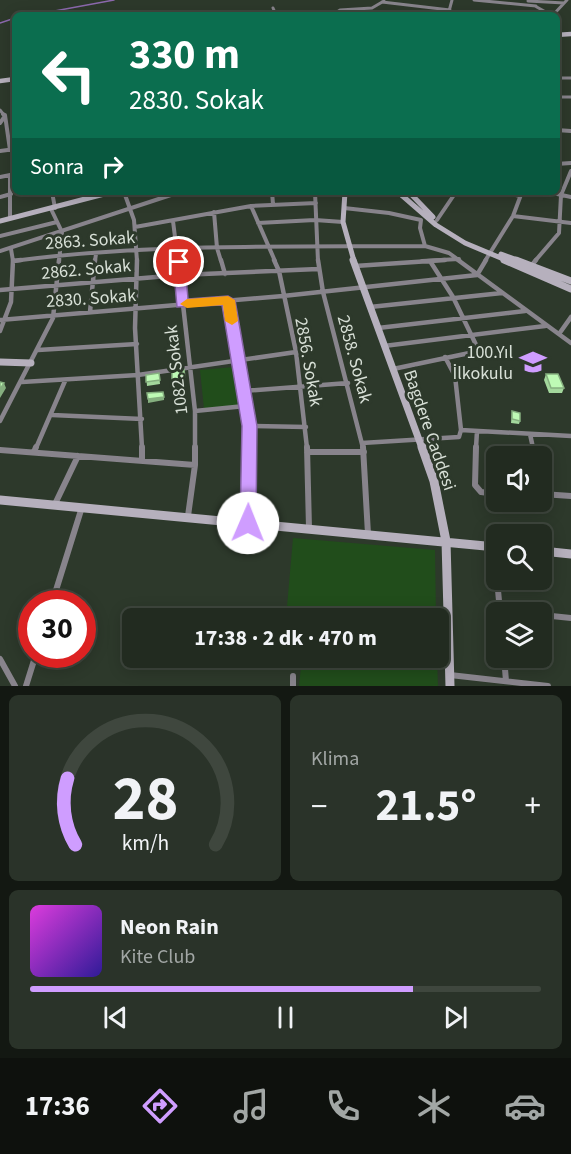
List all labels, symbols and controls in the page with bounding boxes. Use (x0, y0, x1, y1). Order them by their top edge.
text: 330 m (129, 25, 240, 85)
icon: left (30, 36, 108, 114)
text: 2830. Sokak (129, 81, 264, 120)
icon: right (96, 150, 129, 183)
text: Sonra (30, 151, 84, 183)
street label: 2863. Sokak (44, 225, 136, 256)
pin (153, 236, 204, 287)
icon: arrive (162, 245, 195, 278)
street label: 2862. Sokak (40, 253, 132, 286)
street label: 2830. Sokak (45, 283, 137, 314)
street label: 2858. Sokak (331, 312, 378, 406)
street label: 2856. Sokak (288, 316, 329, 409)
street label: 1082. Sokak (159, 324, 194, 416)
place label: 100.Yıl İlkokulu (452, 340, 513, 386)
school or university icon: 100.Yıl İlkokulu (518, 347, 548, 377)
street label: Bagdere Caddesi (397, 366, 462, 494)
map controls (486, 446, 552, 668)
button: sound (486, 446, 552, 512)
position arrow (216, 491, 280, 555)
button: search (486, 524, 552, 590)
speed limit sign: 30 (18, 590, 96, 668)
button: layers (486, 602, 552, 668)
text: 17:38 · 2 dk · 470 m (194, 622, 377, 654)
text: Klima (311, 745, 359, 773)
text: 28 (112, 755, 178, 844)
text: 21.5° (375, 774, 477, 838)
text: − (311, 783, 327, 830)
text: + (525, 783, 541, 830)
text: km/h (121, 828, 169, 859)
text: Neon Rain (120, 911, 219, 943)
text: Kite Club (120, 943, 195, 971)
icon: previous (99, 1001, 132, 1034)
icon: pause (269, 1001, 302, 1034)
icon: next (439, 1001, 472, 1034)
icon: directions (139, 1085, 181, 1127)
icon: music (230, 1085, 272, 1127)
icon: phone (322, 1085, 364, 1127)
icon: climate (413, 1085, 455, 1127)
icon: car (504, 1085, 546, 1127)
text: 17:36 (25, 1087, 90, 1126)

